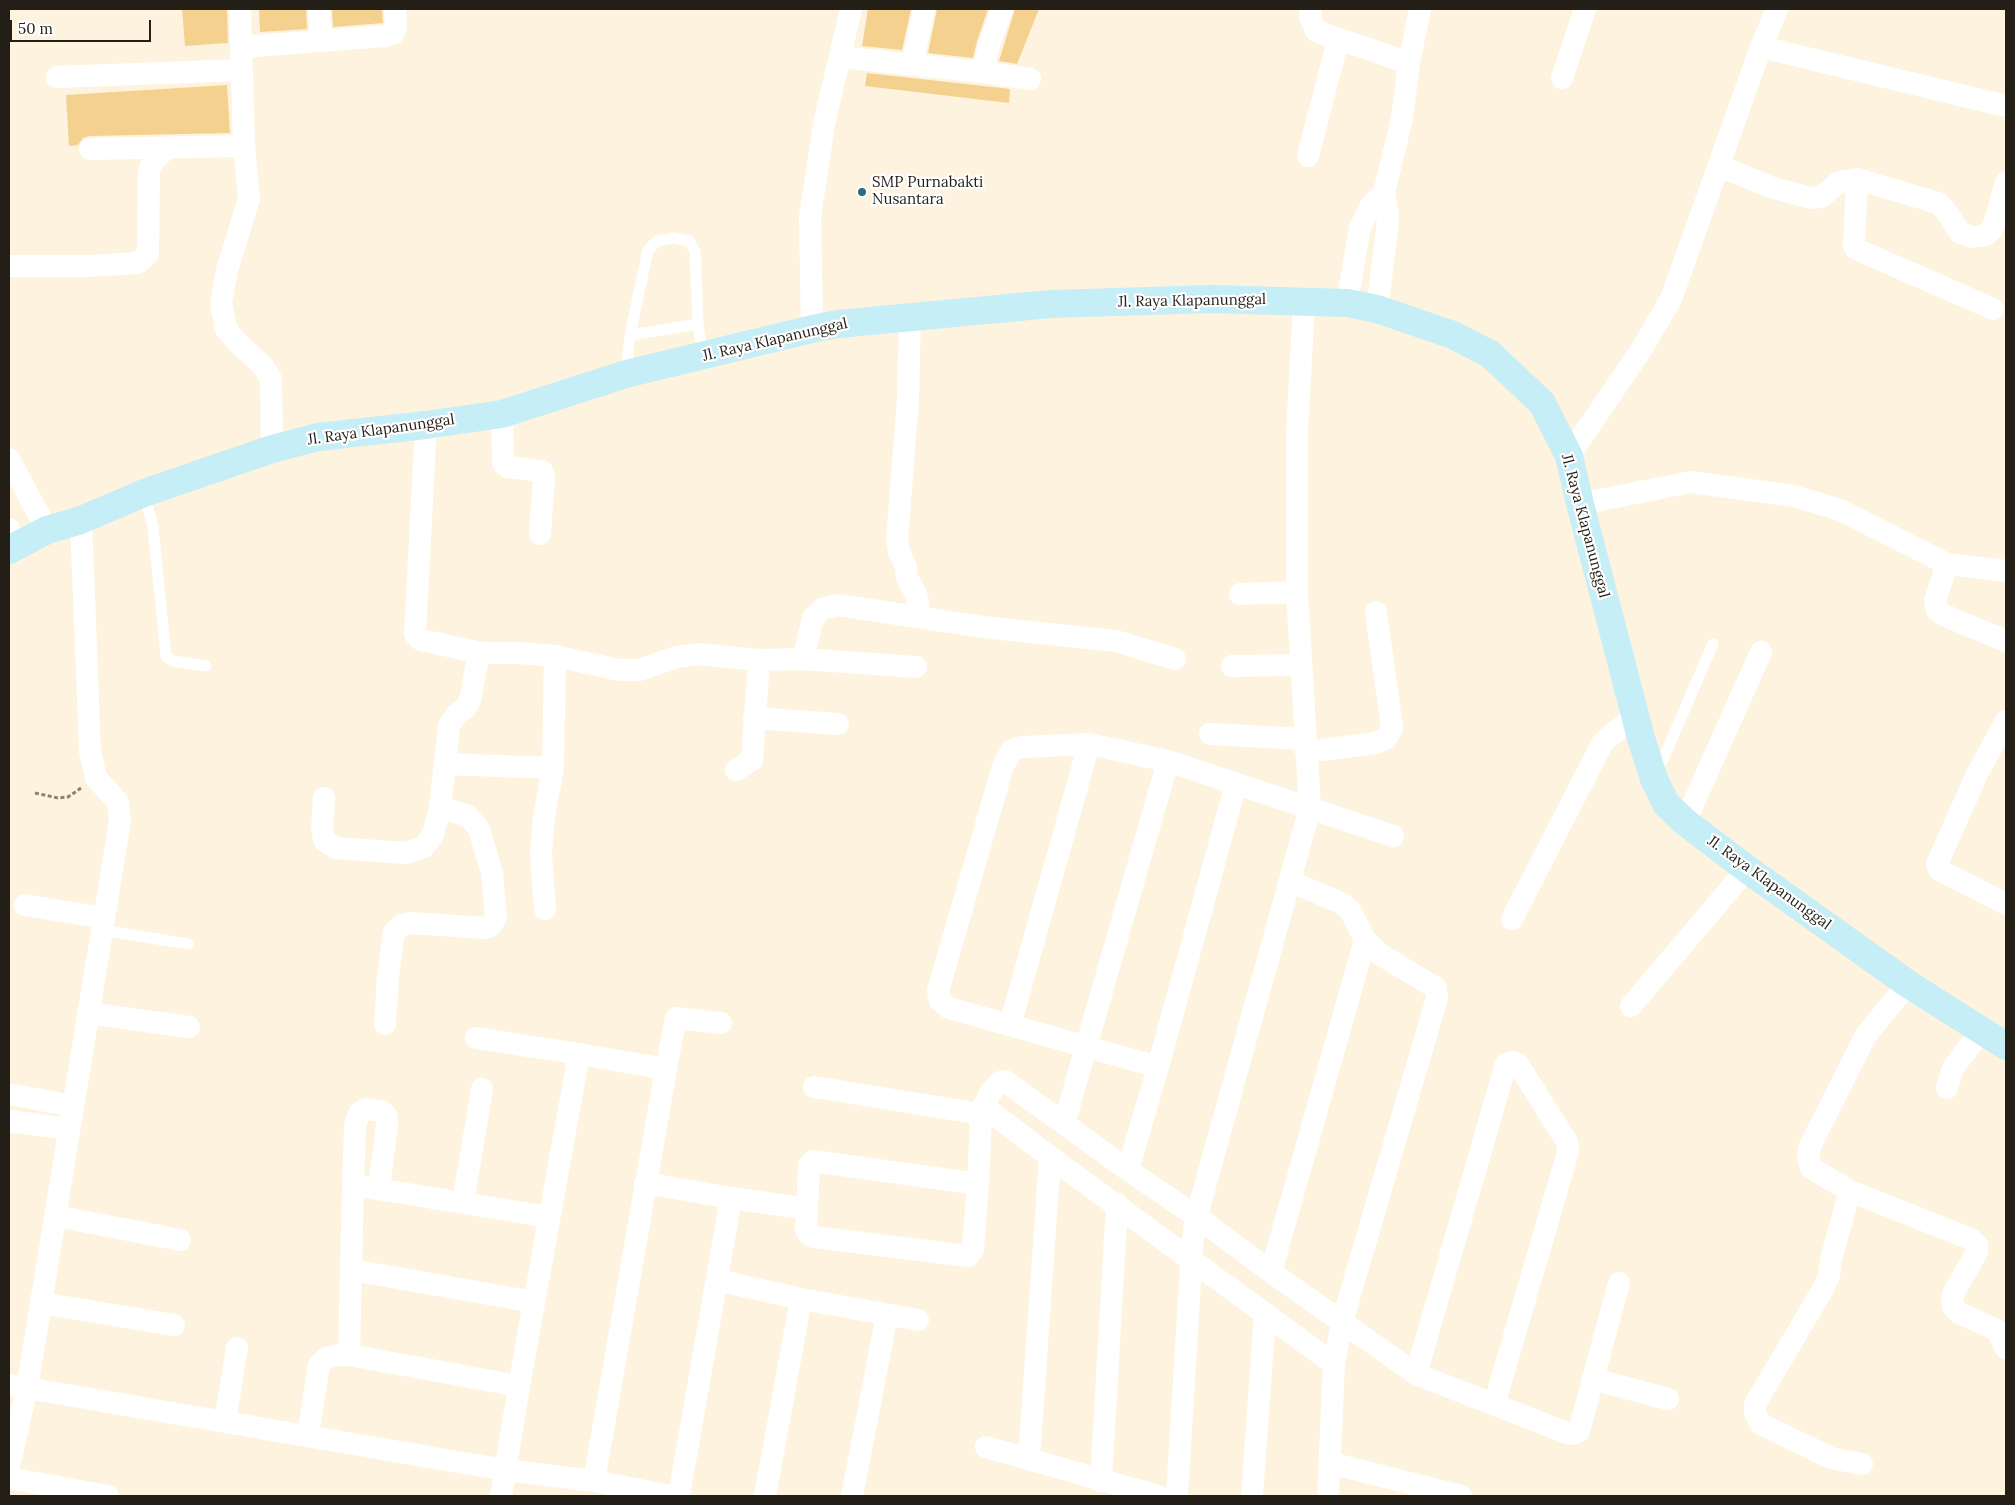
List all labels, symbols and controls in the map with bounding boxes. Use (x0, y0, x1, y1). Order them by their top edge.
scale bar (12, 10, 154, 42)
text: 50 m (18, 19, 53, 38)
place label: SMP Purnabakti Nusantara (872, 174, 983, 209)
marker: SMP Purnabakti Nusantara (856, 186, 868, 198)
street label: Jl. Raya Klapanunggal (1118, 291, 1266, 311)
street label: Jl. Raya Klapanunggal (701, 315, 849, 365)
street label: Jl. Raya Klapanunggal (306, 411, 456, 449)
street label: Jl. Raya Klapanunggal (1557, 452, 1613, 600)
street label: Jl. Raya Klapanunggal (1704, 832, 1834, 934)

